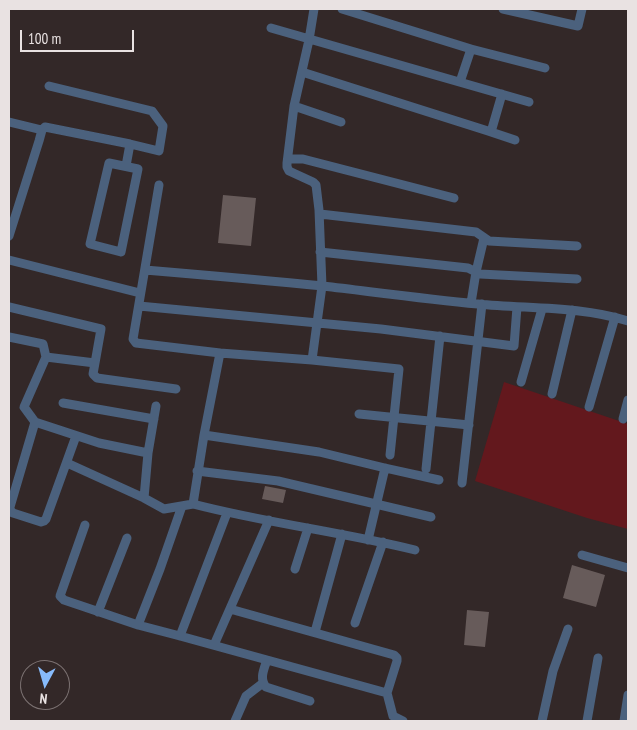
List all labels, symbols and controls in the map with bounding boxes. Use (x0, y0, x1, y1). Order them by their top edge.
scale bar (22, 20, 136, 52)
text: 100 m (28, 29, 61, 48)
north arrow (20, 660, 70, 710)
text: N (39, 690, 48, 708)

